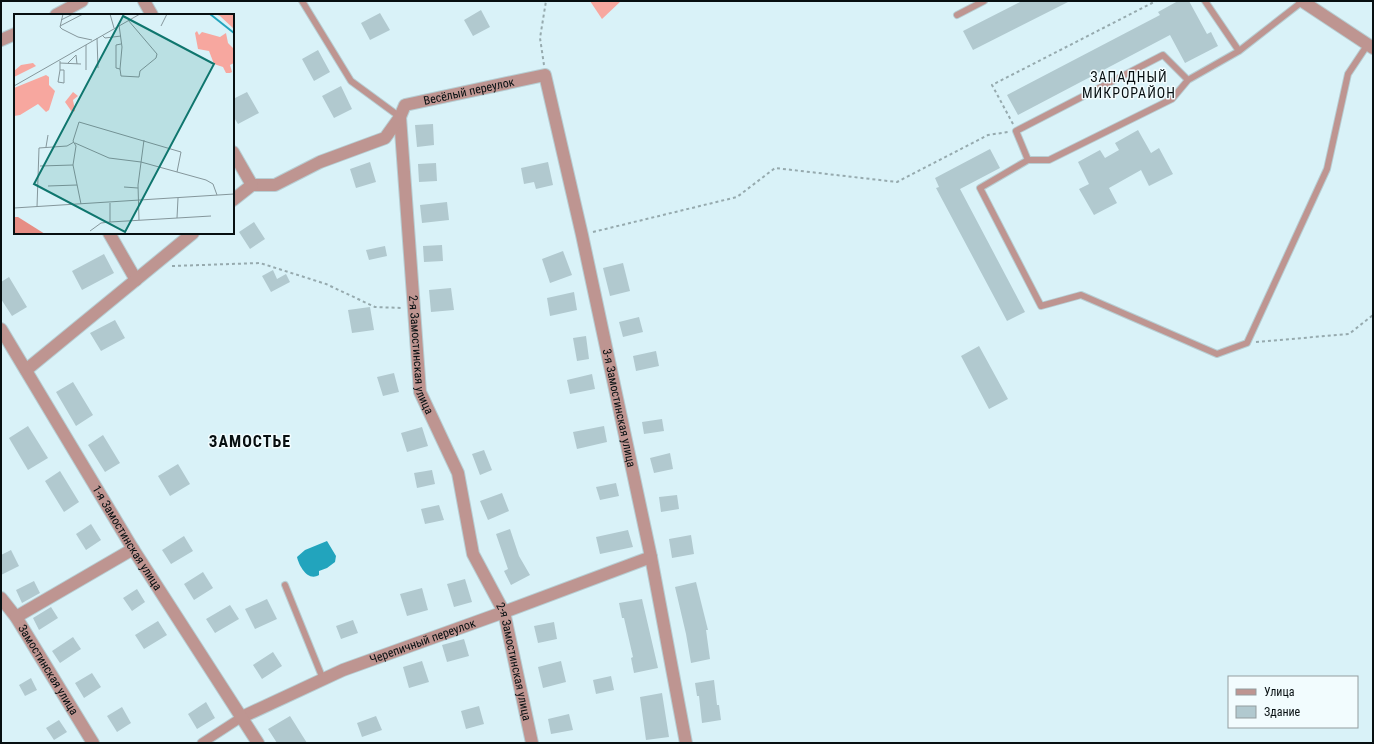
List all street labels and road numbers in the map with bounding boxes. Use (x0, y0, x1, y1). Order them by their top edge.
street label: Весёлый переулок (422, 75, 516, 108)
street label: 2-я Замостинская улица (406, 295, 437, 417)
street label: 3-я Замостинская улица (600, 347, 639, 469)
street label: 1-я Замостинская улица (89, 483, 165, 593)
street label: 2-я Замостинская улица (493, 600, 534, 722)
street label: Черепичный переулок (368, 616, 478, 667)
street label: Замостинская улица (15, 622, 81, 718)

